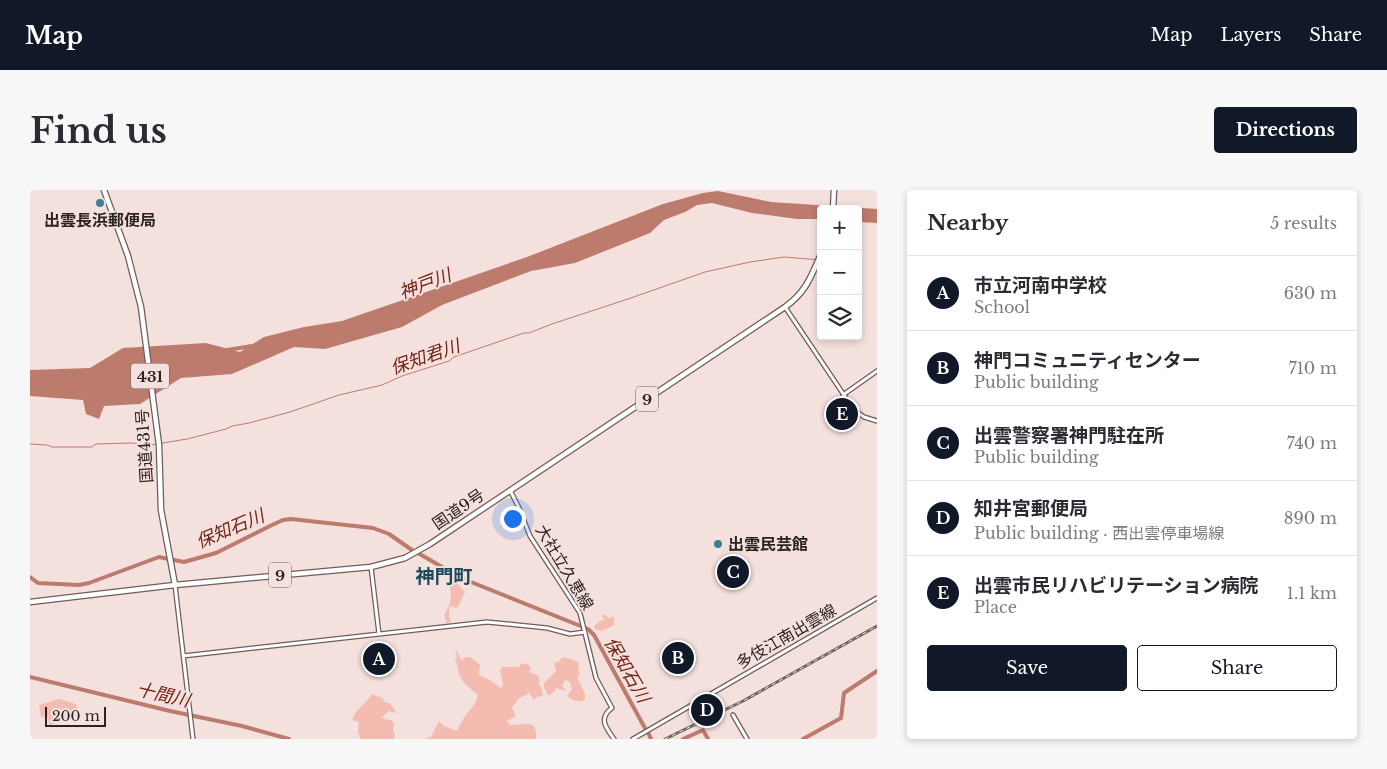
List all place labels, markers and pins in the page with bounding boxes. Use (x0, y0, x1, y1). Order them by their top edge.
marker: 出雲長浜郵便局 (94, 197, 106, 209)
place label: 出雲長浜郵便局 (44, 210, 156, 230)
pin: E (826, 395, 858, 433)
place label: 出雲民芸館 (728, 534, 808, 554)
marker: 出雲民芸館 (712, 538, 724, 550)
pin: C (717, 553, 749, 591)
pin: B (662, 639, 694, 677)
pin: A (363, 640, 395, 678)
pin: D (691, 691, 723, 729)

